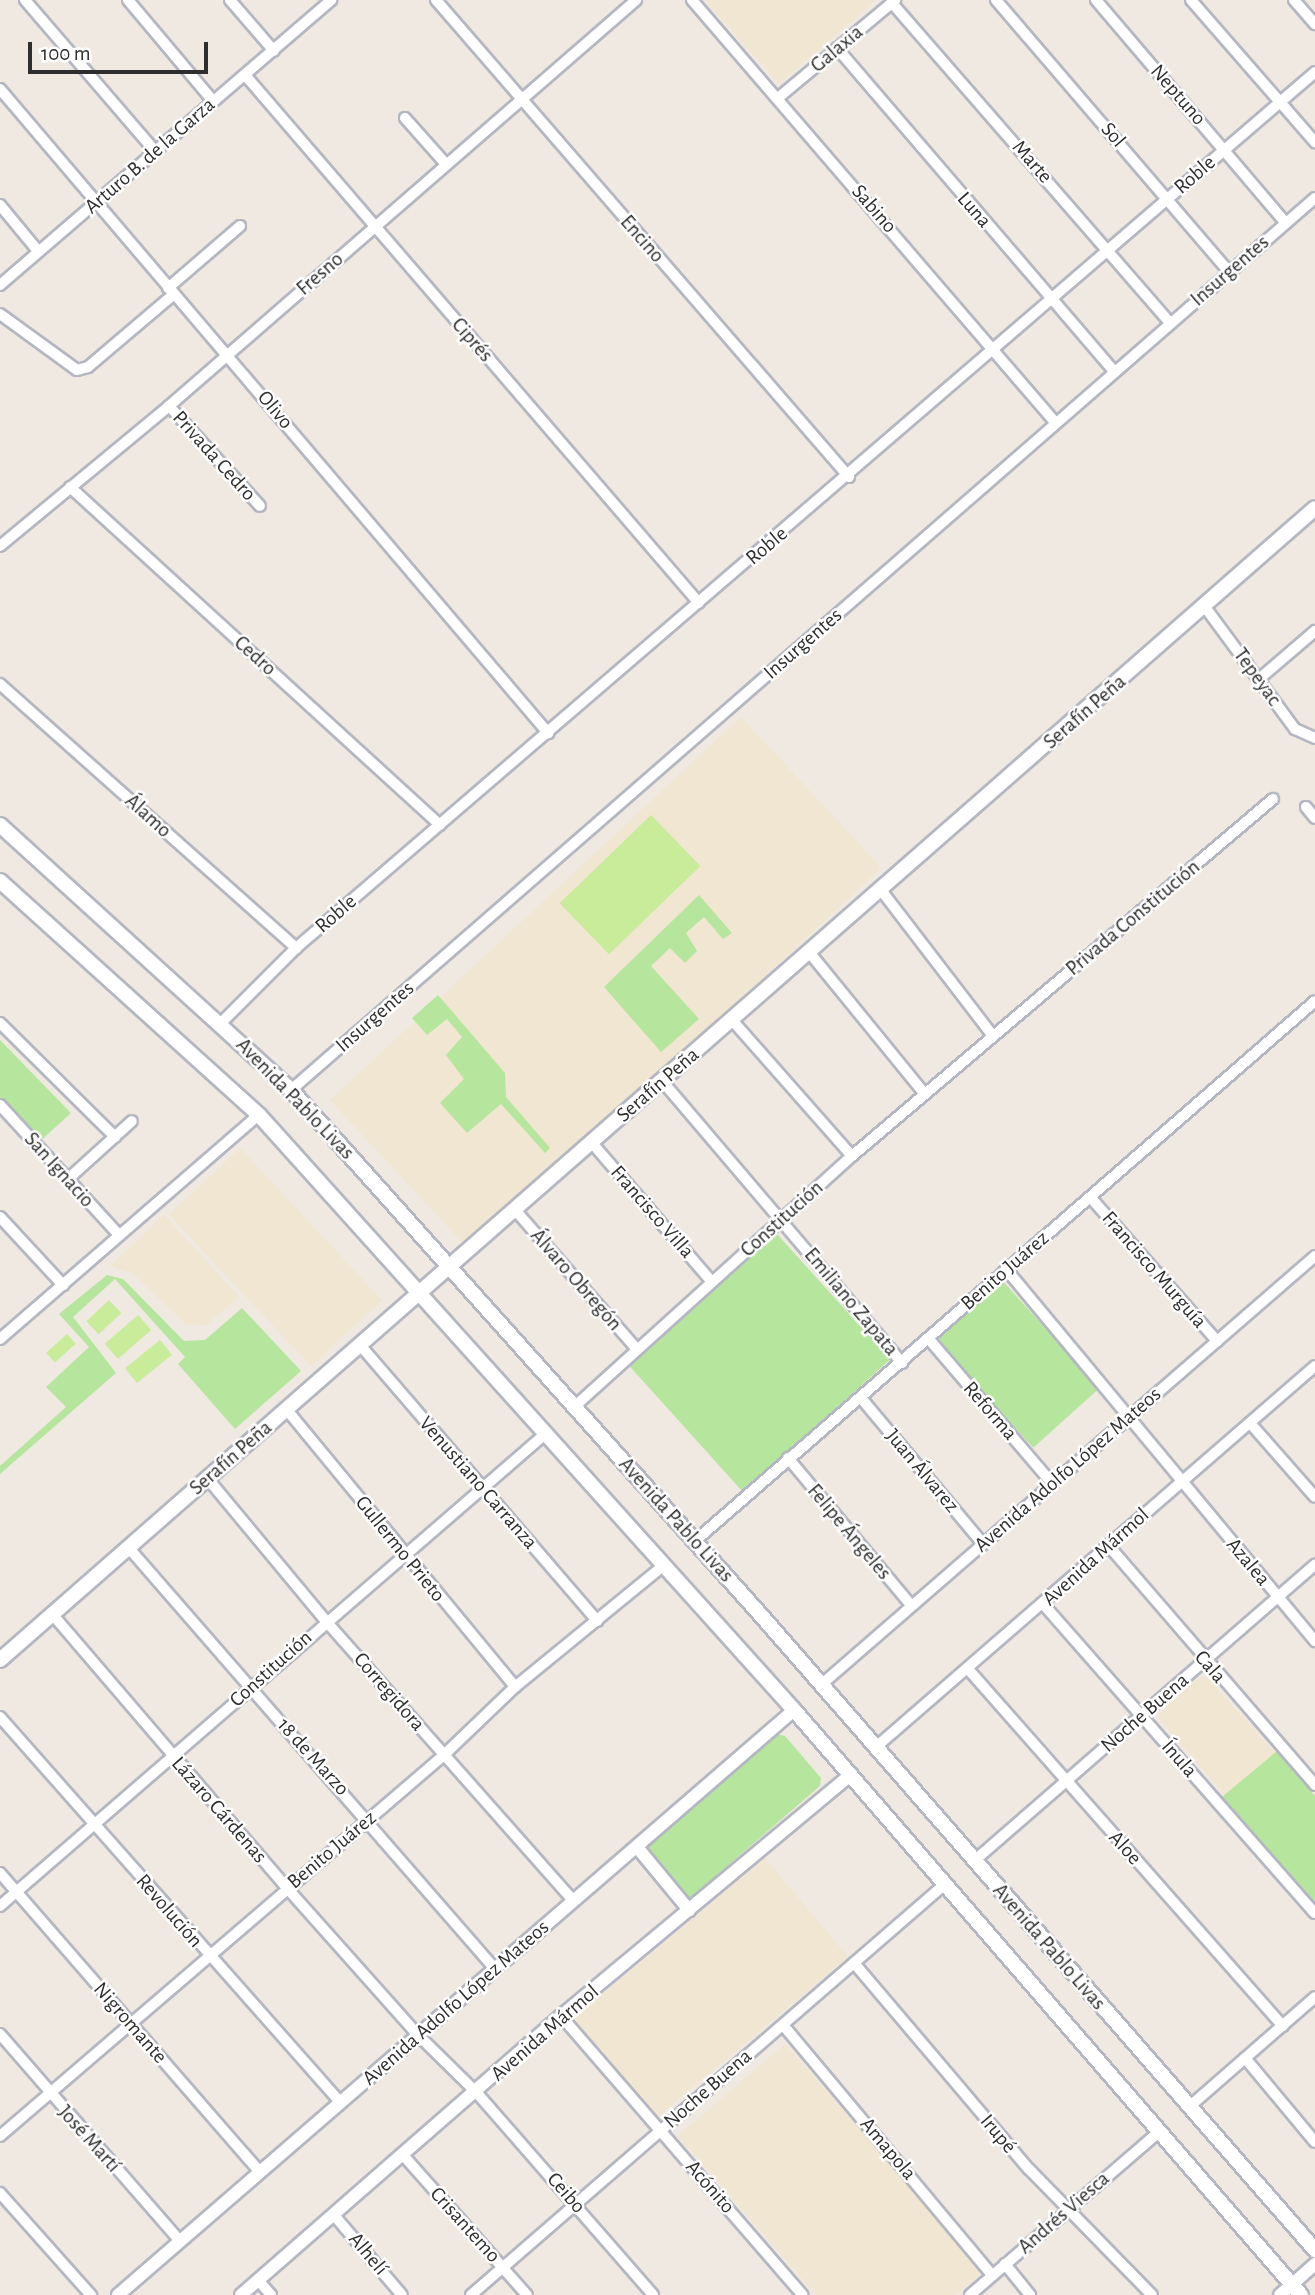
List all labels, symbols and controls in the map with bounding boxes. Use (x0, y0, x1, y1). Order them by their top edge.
street label: Galaxia (806, 20, 868, 78)
scale bar (32, 28, 212, 72)
text: 100 m (41, 43, 91, 64)
street label: Neptuno (1145, 59, 1211, 131)
street label: Arturo B. de la Garza (80, 93, 220, 219)
street label: Sol (1095, 117, 1131, 153)
street label: Marte (1007, 135, 1057, 189)
street label: Roble (1169, 150, 1221, 200)
street label: Sabino (846, 180, 902, 238)
street label: Luna (951, 187, 997, 233)
street label: Encino (614, 210, 670, 268)
street label: Insurgentes (1186, 230, 1274, 312)
street label: Fresno (291, 247, 349, 301)
street label: Ciprés (446, 313, 498, 367)
street label: Olivo (252, 386, 298, 434)
street label: Privada Cedro (167, 406, 261, 506)
street label: Roble (741, 521, 793, 571)
street label: Insurgentes (759, 603, 847, 685)
street label: Cedro (229, 631, 281, 681)
street label: Tepeyac (1228, 643, 1286, 711)
street label: Serafín Peña (1039, 669, 1131, 755)
street label: Álamo (120, 789, 176, 843)
street label: Privada Constitución (1061, 855, 1205, 981)
street label: Roble (310, 889, 362, 939)
street label: Insurgentes (331, 976, 419, 1058)
street label: Avenida Pablo Livas (230, 1033, 360, 1165)
street label: Serafín Peña (612, 1042, 704, 1128)
street label: San Ignacio (19, 1127, 99, 1213)
street label: Francisco Villa (605, 1160, 699, 1264)
street label: Constitución (735, 1175, 829, 1263)
street label: Francisco Murguía (1096, 1206, 1212, 1334)
street label: Álvaro Obregón (525, 1224, 627, 1336)
street label: Benito Juárez (956, 1226, 1054, 1316)
street label: Emiliano Zapata (798, 1243, 904, 1361)
street label: Reforma (958, 1376, 1022, 1446)
street label: Avenida Adolfo López Mateos (969, 1382, 1167, 1558)
street label: Venustiano Carranza (413, 1411, 543, 1555)
street label: Serafín Peña (185, 1415, 277, 1501)
street label: Juan Álvarez (880, 1424, 964, 1518)
street label: Avenida Pablo Livas (613, 1452, 739, 1588)
street label: Felipe Ángeles (802, 1479, 896, 1585)
street label: Gullermo Prieto (350, 1491, 450, 1607)
street label: Avenida Mármol (1037, 1503, 1155, 1611)
street label: Azalea (1221, 1533, 1275, 1591)
street label: Constitución (224, 1625, 318, 1713)
street label: Cala (1189, 1645, 1231, 1689)
street label: Corregidora (348, 1647, 430, 1737)
street label: Noche Buena (1096, 1668, 1194, 1758)
street label: 18 de Marzo (272, 1713, 354, 1801)
street label: Ínula (1156, 1735, 1202, 1783)
street label: Lázaro Cárdenas (166, 1751, 272, 1869)
street label: Benito Juárez (282, 1805, 382, 1895)
street label: Aloe (1103, 1826, 1147, 1870)
street label: Revolución (130, 1869, 208, 1953)
street label: Avenida Pablo Livas (987, 1878, 1111, 2016)
street label: Avenida Adolfo López Mateos (357, 1915, 555, 2091)
street label: Nigromante (88, 1977, 172, 2069)
street label: Avenida Mármol (486, 1979, 604, 2087)
street label: Noche Buena (659, 2044, 757, 2134)
street label: José Martí (52, 2100, 126, 2178)
street label: Irupé (974, 2109, 1022, 2159)
street label: Amapola (854, 2112, 922, 2186)
street label: Acónito (680, 2155, 740, 2219)
street label: Andrés Viesca (1013, 2166, 1115, 2260)
street label: Ceibo (541, 2167, 591, 2219)
street label: Crisantemo (424, 2182, 506, 2268)
street label: Alhelí (343, 2227, 393, 2281)

